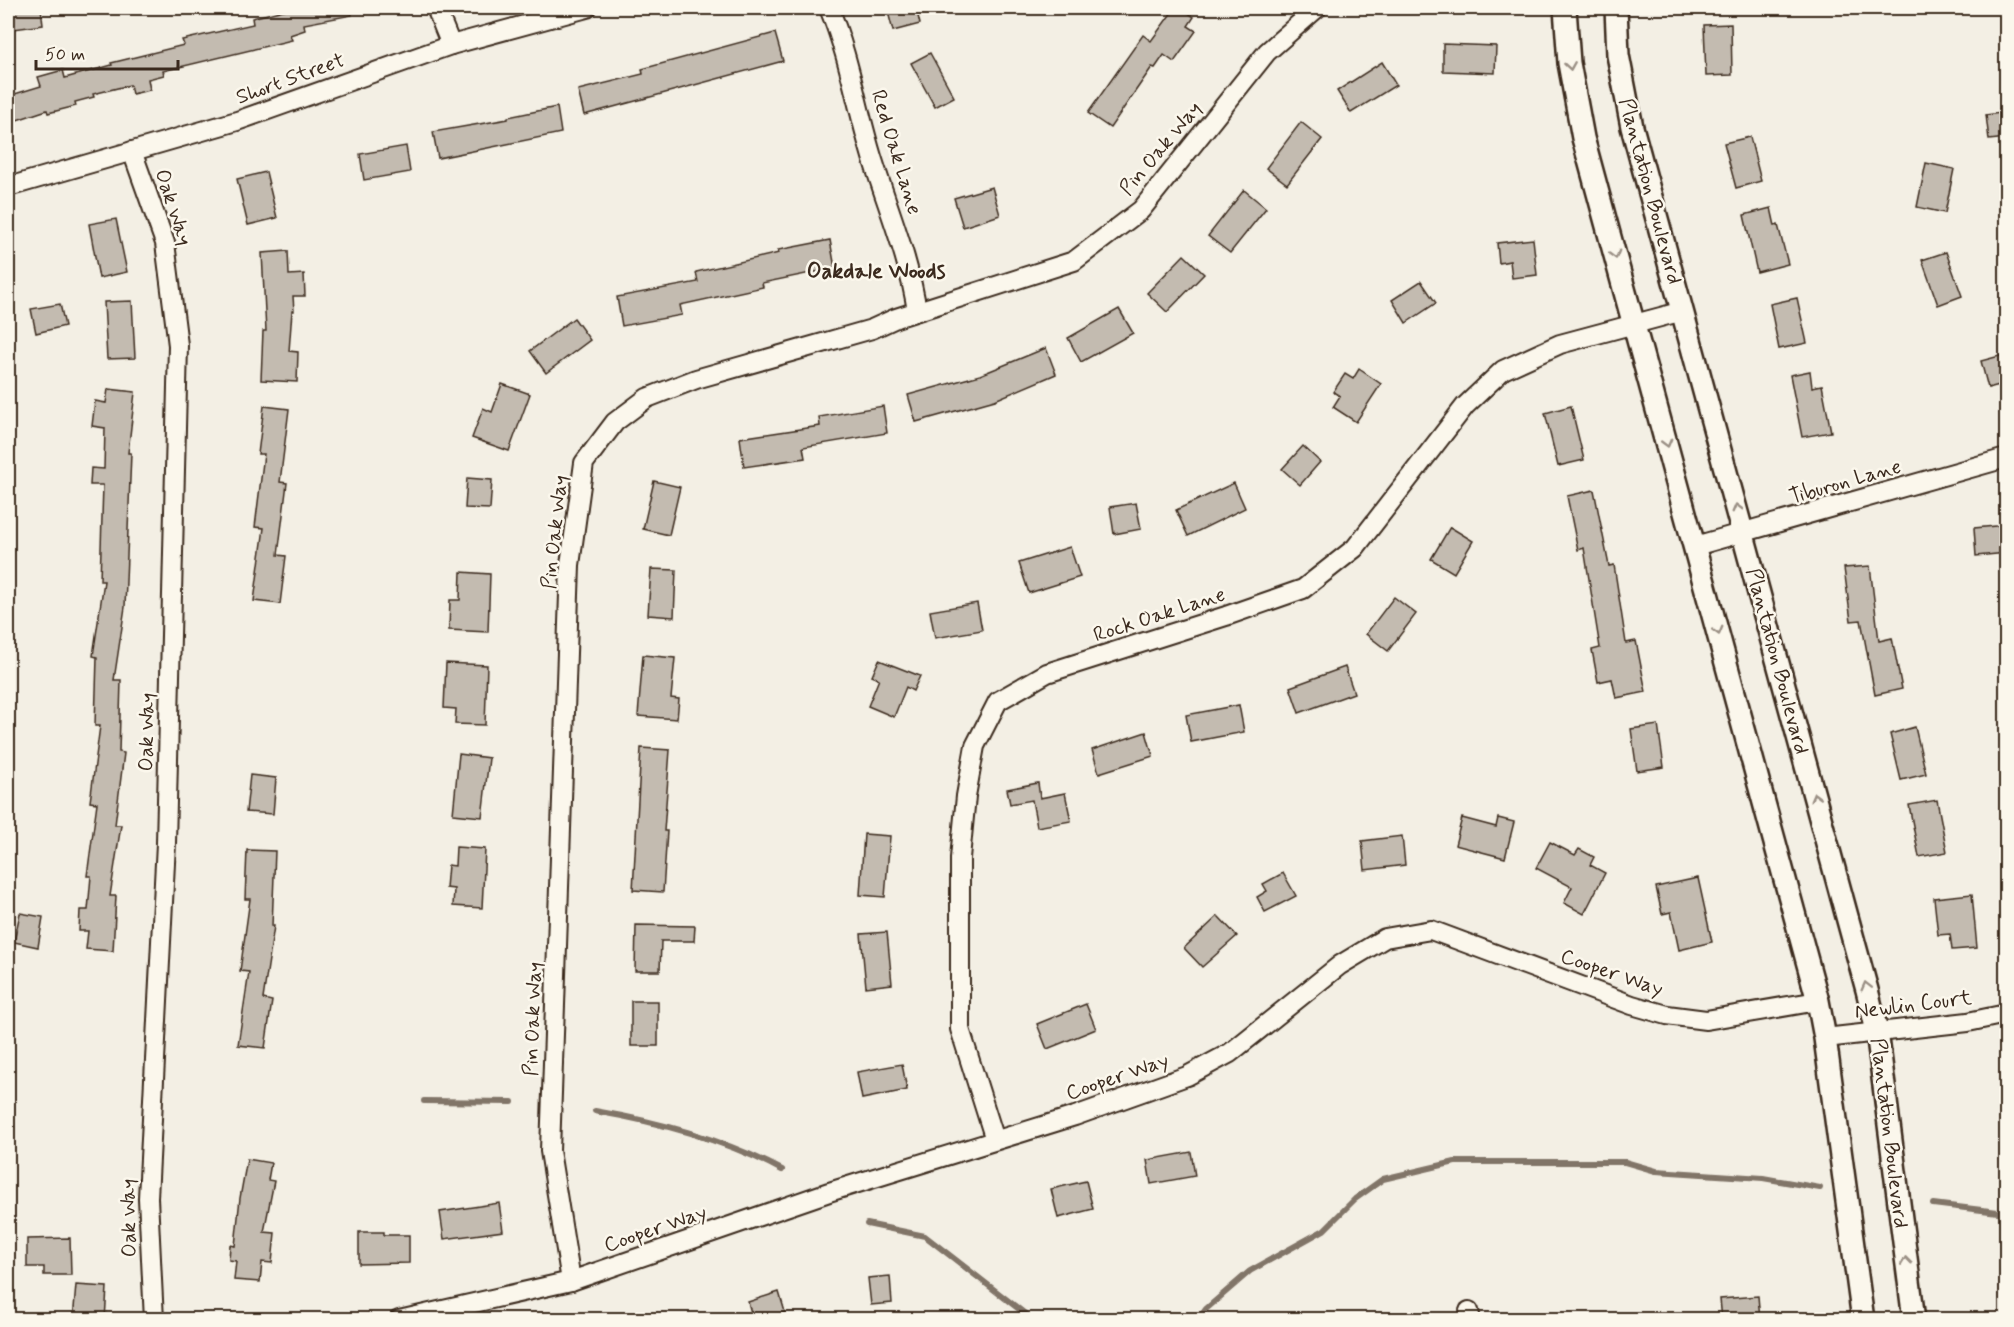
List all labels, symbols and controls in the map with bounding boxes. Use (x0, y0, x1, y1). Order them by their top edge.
scale bar (36, 33, 178, 71)
text: 50 m (45, 43, 85, 67)
street label: Short Street (232, 46, 349, 112)
one-way arrow (1563, 61, 1575, 70)
street label: Red Oak Lane (864, 86, 928, 218)
street label: Plantation Boulevard (1612, 95, 1688, 287)
street label: Pin Oak Way (1113, 96, 1208, 202)
street label: Oak Way (148, 166, 199, 249)
one-way arrow (1608, 249, 1620, 260)
district label: Oakdale Woods (807, 258, 946, 286)
one-way arrow (1660, 437, 1672, 448)
street label: Tiburon Lane (1786, 453, 1905, 511)
street label: Pin Oak Way (535, 474, 575, 591)
one-way arrow (1731, 503, 1744, 513)
street label: Plantation Boulevard (1739, 565, 1815, 757)
street label: Rock Oak Lane (1090, 580, 1229, 649)
one-way arrow (1711, 625, 1723, 636)
street label: Oak Way (132, 692, 162, 772)
one-way arrow (1810, 792, 1822, 803)
street label: Cooper Way (1557, 942, 1667, 1004)
street label: Pin Oak Way (517, 961, 549, 1077)
one-way arrow (1861, 981, 1873, 991)
street label: Newlin Court (1853, 984, 1974, 1026)
street label: Plantation Boulevard (1863, 1036, 1915, 1230)
street label: Cooper Way (1062, 1046, 1172, 1108)
street label: Oak Way (114, 1178, 144, 1258)
street label: Cooper Way (600, 1198, 710, 1260)
one-way arrow (1901, 1257, 1913, 1266)

